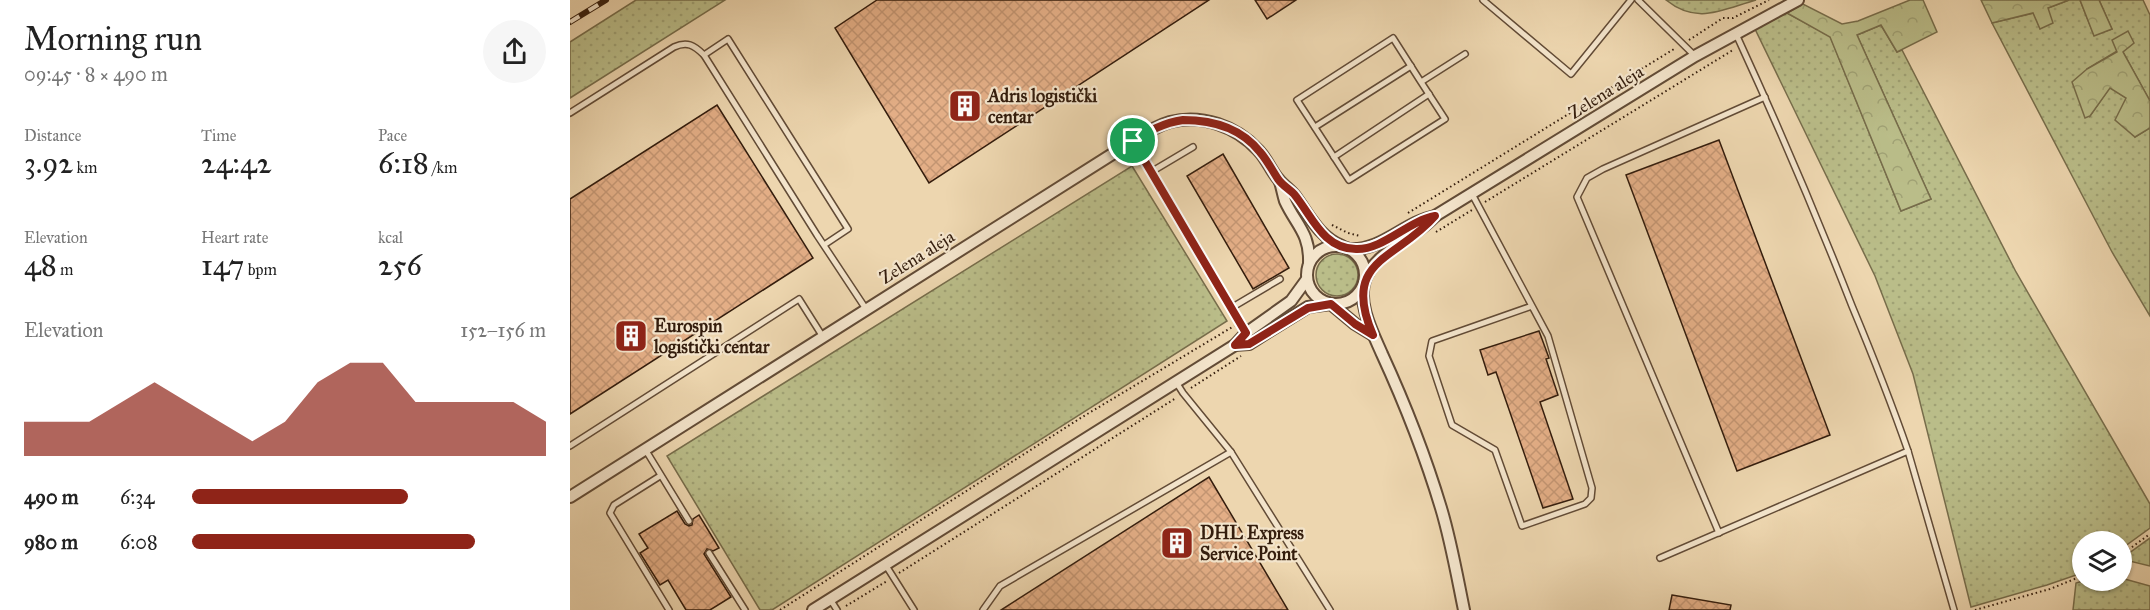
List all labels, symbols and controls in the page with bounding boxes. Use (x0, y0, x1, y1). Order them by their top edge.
text: Morning run (24, 19, 202, 59)
button: share (483, 20, 546, 83)
street label: Zelena aleja (1564, 60, 1648, 124)
text: 09:45 · 8 × 490 m (24, 62, 168, 86)
place label: Adris logistički centar (987, 85, 1098, 128)
building icon: Adris logistički centar (947, 88, 983, 124)
pin (1107, 115, 1158, 166)
icon: arrive (1116, 124, 1149, 157)
text: Distance (24, 126, 81, 145)
text: Time (201, 126, 236, 145)
text: Pace (378, 126, 407, 145)
text: 3.92 (24, 145, 73, 181)
text: 24:42 (201, 145, 272, 181)
text: 6:18 (378, 145, 429, 181)
text: km (73, 158, 97, 177)
text: /km (429, 158, 457, 177)
street label: Zelena aleja (875, 225, 959, 289)
text: Elevation (24, 228, 88, 247)
text: Heart rate (201, 228, 268, 247)
text: kcal (378, 228, 403, 247)
text: 48 (24, 247, 57, 283)
text: 147 (201, 247, 244, 283)
text: 256 (378, 247, 422, 283)
text: m (57, 260, 74, 279)
text: bpm (244, 260, 277, 279)
place label: Eurospin logistički centar (653, 315, 771, 359)
text: Elevation (24, 318, 103, 342)
text: 152–156 m (460, 318, 546, 342)
building icon: Eurospin logistički centar (613, 318, 649, 354)
text: 490 m (24, 485, 79, 509)
text: 6:34 (120, 485, 154, 509)
place label: DHL Express Service Point (1200, 522, 1304, 565)
building icon: DHL Express Service Point (1159, 525, 1195, 561)
text: 980 m (24, 530, 78, 554)
text: 6:08 (120, 530, 158, 554)
map controls (2072, 531, 2132, 591)
button: layers (2072, 531, 2132, 591)

